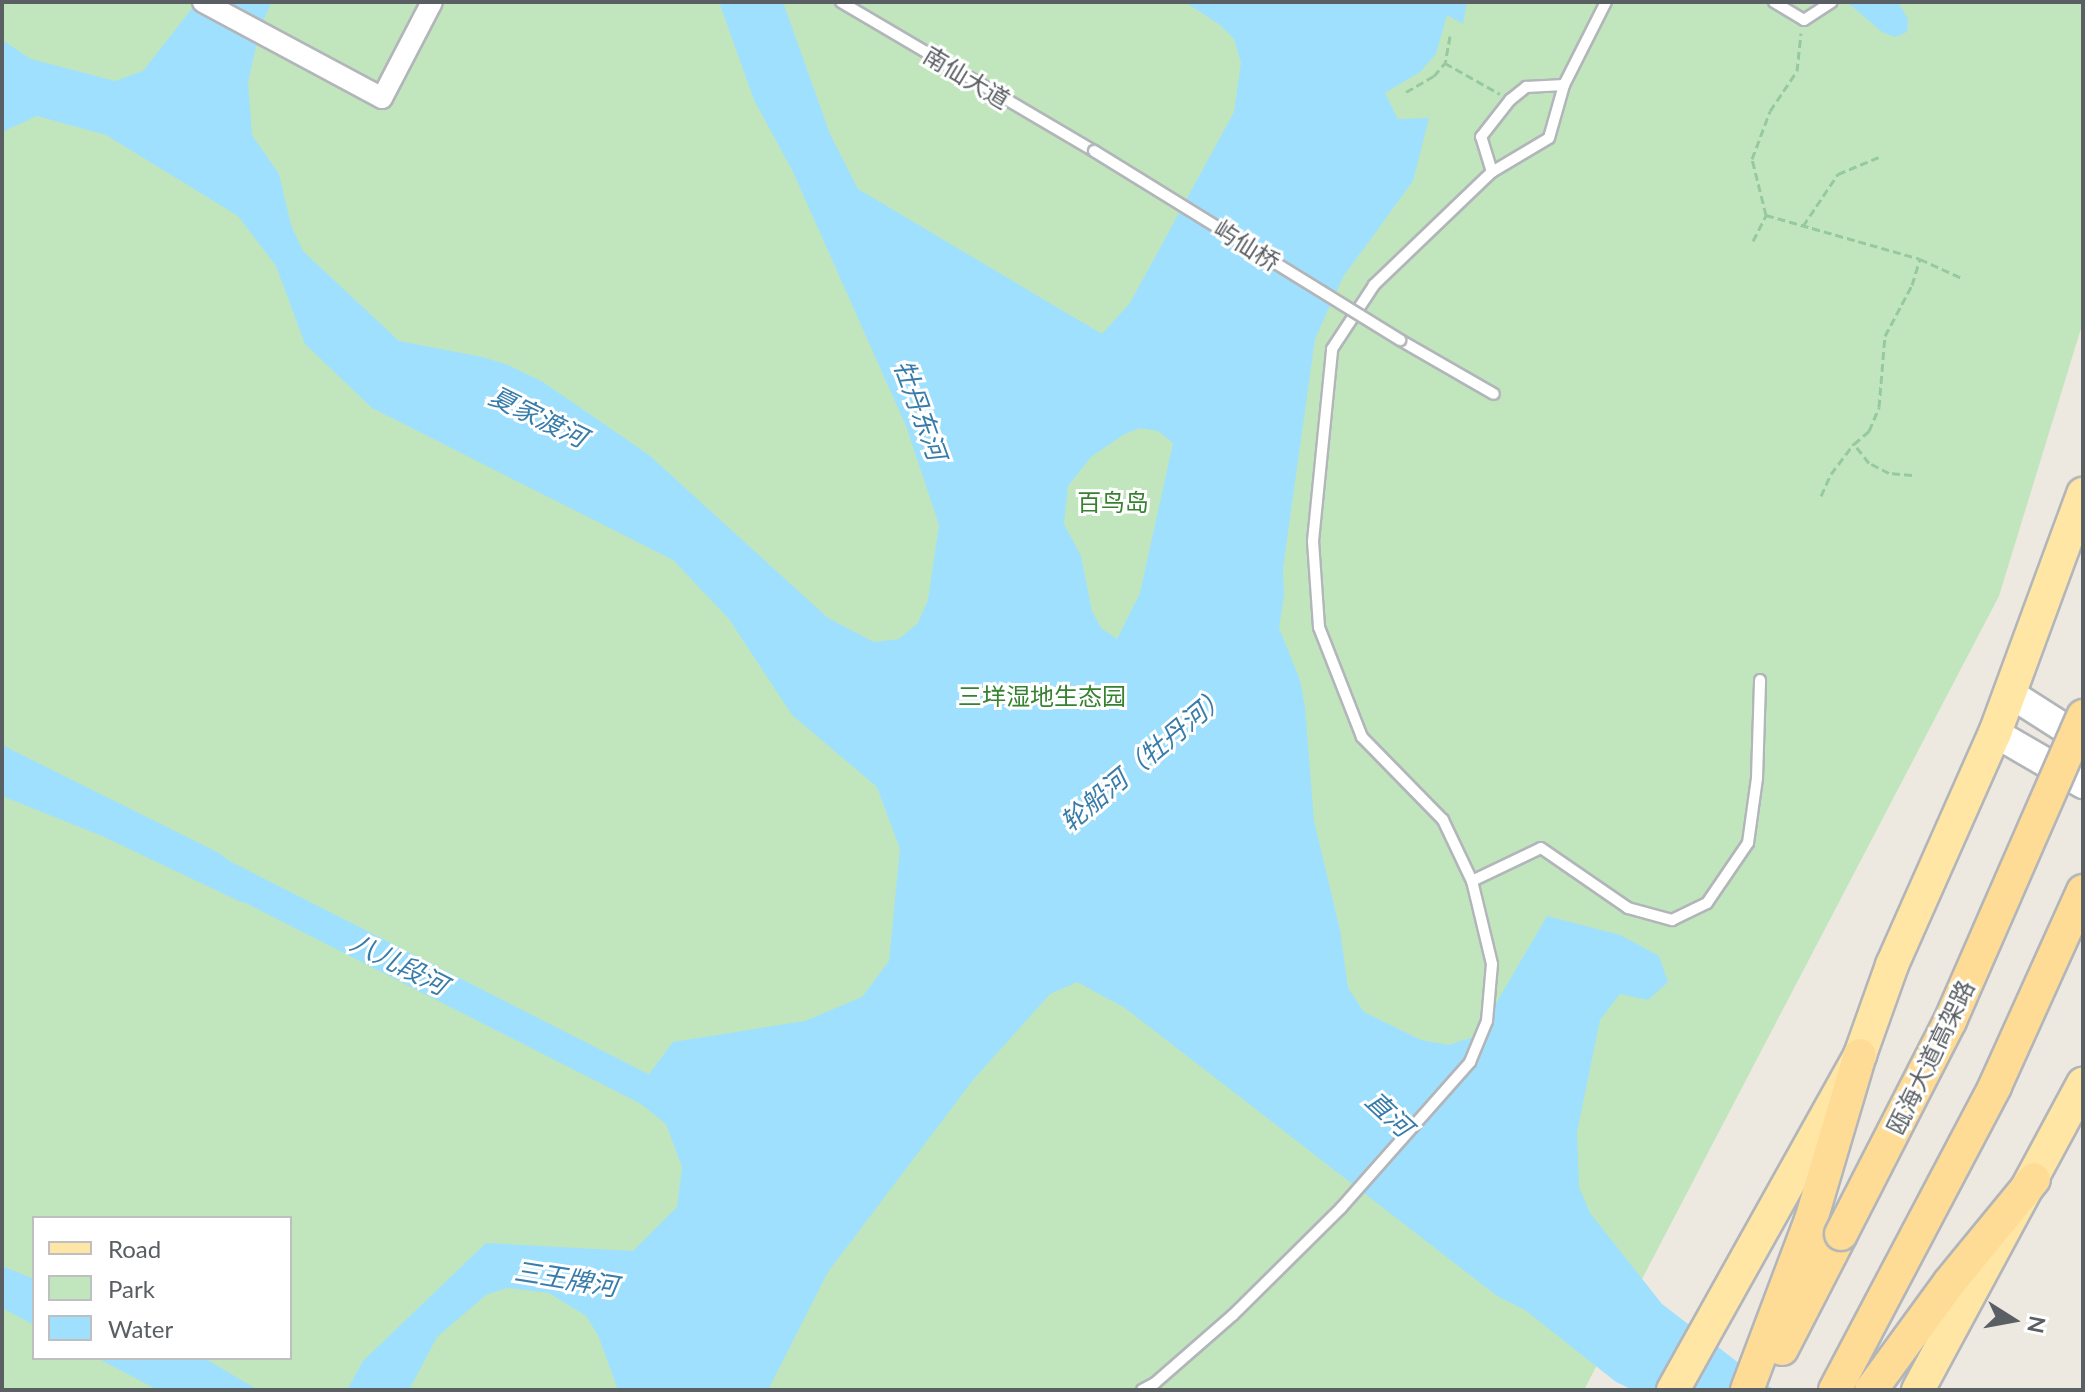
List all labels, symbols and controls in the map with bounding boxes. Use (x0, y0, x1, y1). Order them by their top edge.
street label: 南仙大道 (918, 40, 1016, 114)
street label: 屿仙桥 (1209, 214, 1285, 276)
water label: 牡丹东河 (888, 356, 952, 464)
water label: 夏家渡河 (484, 380, 592, 454)
park label: 百鸟岛 (1077, 488, 1149, 516)
water label: 轮船河（牡丹河） (1054, 680, 1234, 838)
park label: 三垟湿地生态园 (958, 682, 1126, 710)
water label: 八儿段河 (346, 926, 452, 1002)
street label: 瓯海大道高架路 (1880, 975, 1980, 1139)
water label: 直河 (1359, 1085, 1419, 1143)
legend (32, 1216, 292, 1360)
text: Road (108, 1234, 161, 1263)
water label: 三王牌河 (512, 1255, 620, 1303)
text: Park (108, 1274, 155, 1303)
north arrow (1973, 1280, 2053, 1360)
text: Water (108, 1314, 173, 1343)
text: N (2022, 1314, 2052, 1336)

